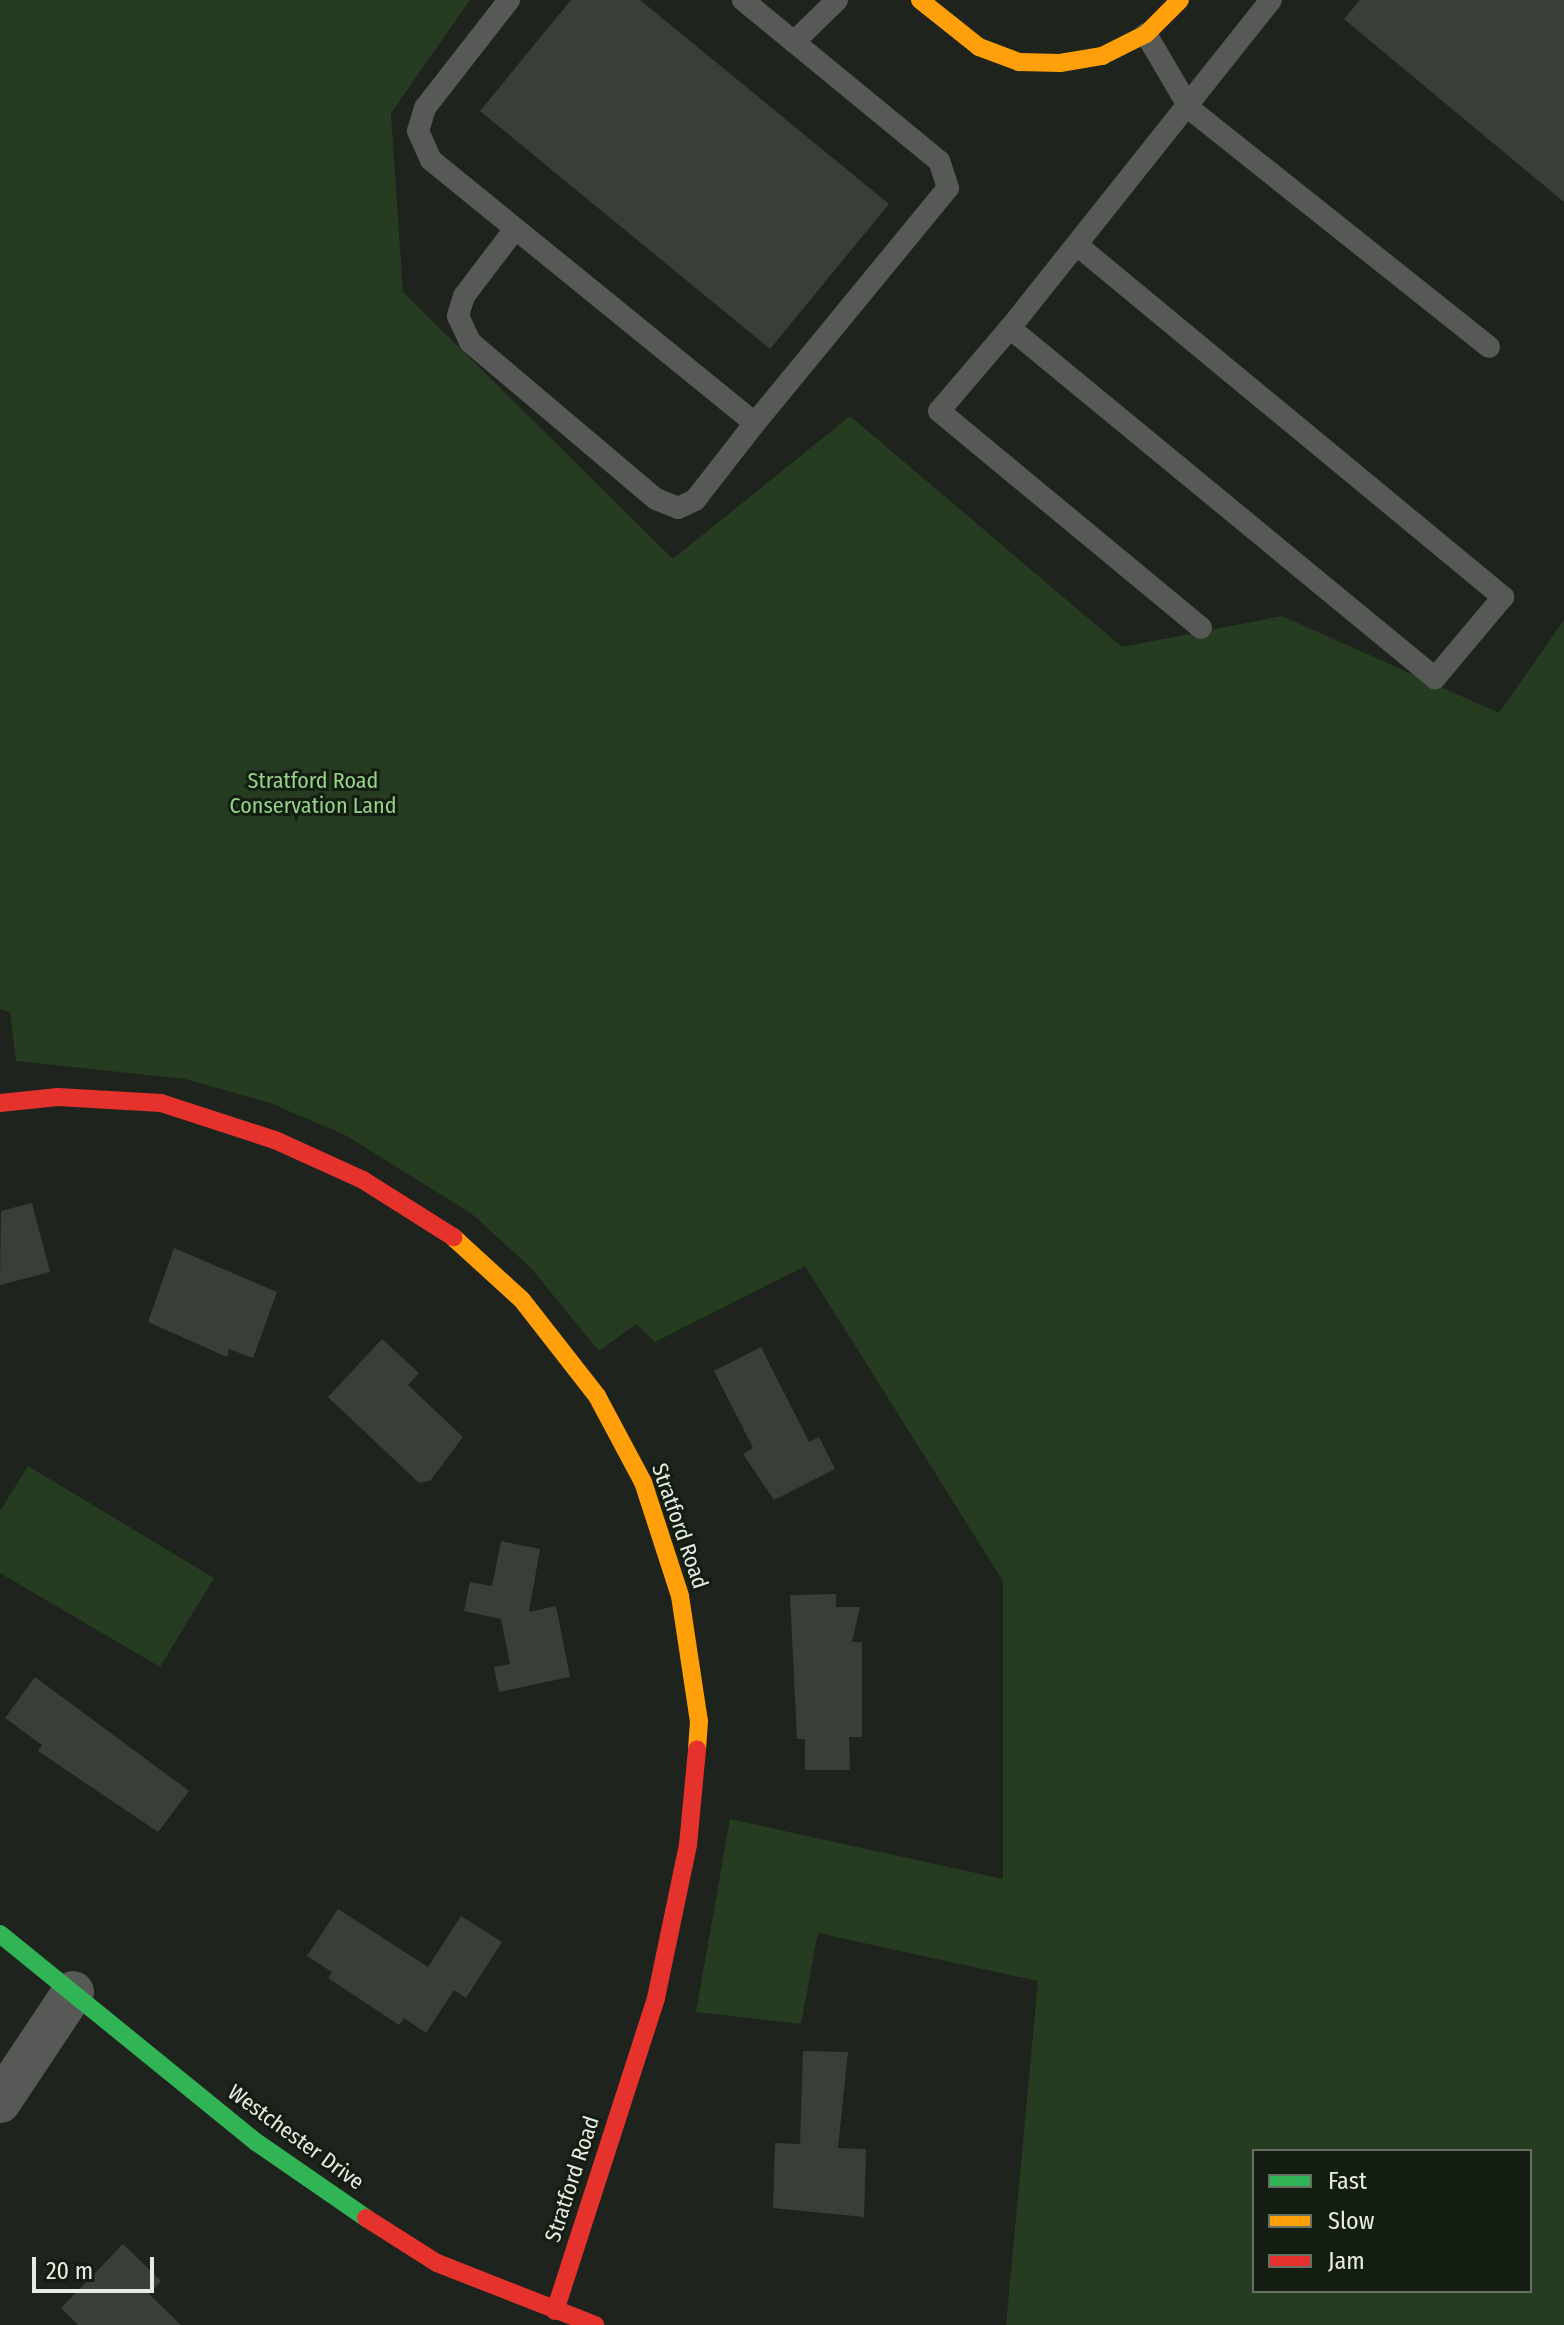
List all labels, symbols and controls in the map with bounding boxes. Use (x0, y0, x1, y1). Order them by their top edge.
park label: Stratford Road Conservation Land (230, 767, 396, 818)
street label: Stratford Road (646, 1460, 714, 1592)
street label: Westchester Drive (223, 2079, 369, 2195)
street label: Stratford Road (539, 2113, 605, 2245)
legend (1252, 2149, 1532, 2293)
text: Fast (1328, 2167, 1367, 2195)
text: Slow (1328, 2207, 1374, 2235)
scale bar (36, 2241, 158, 2291)
text: Jam (1328, 2247, 1365, 2275)
text: 20 m (46, 2257, 93, 2285)

